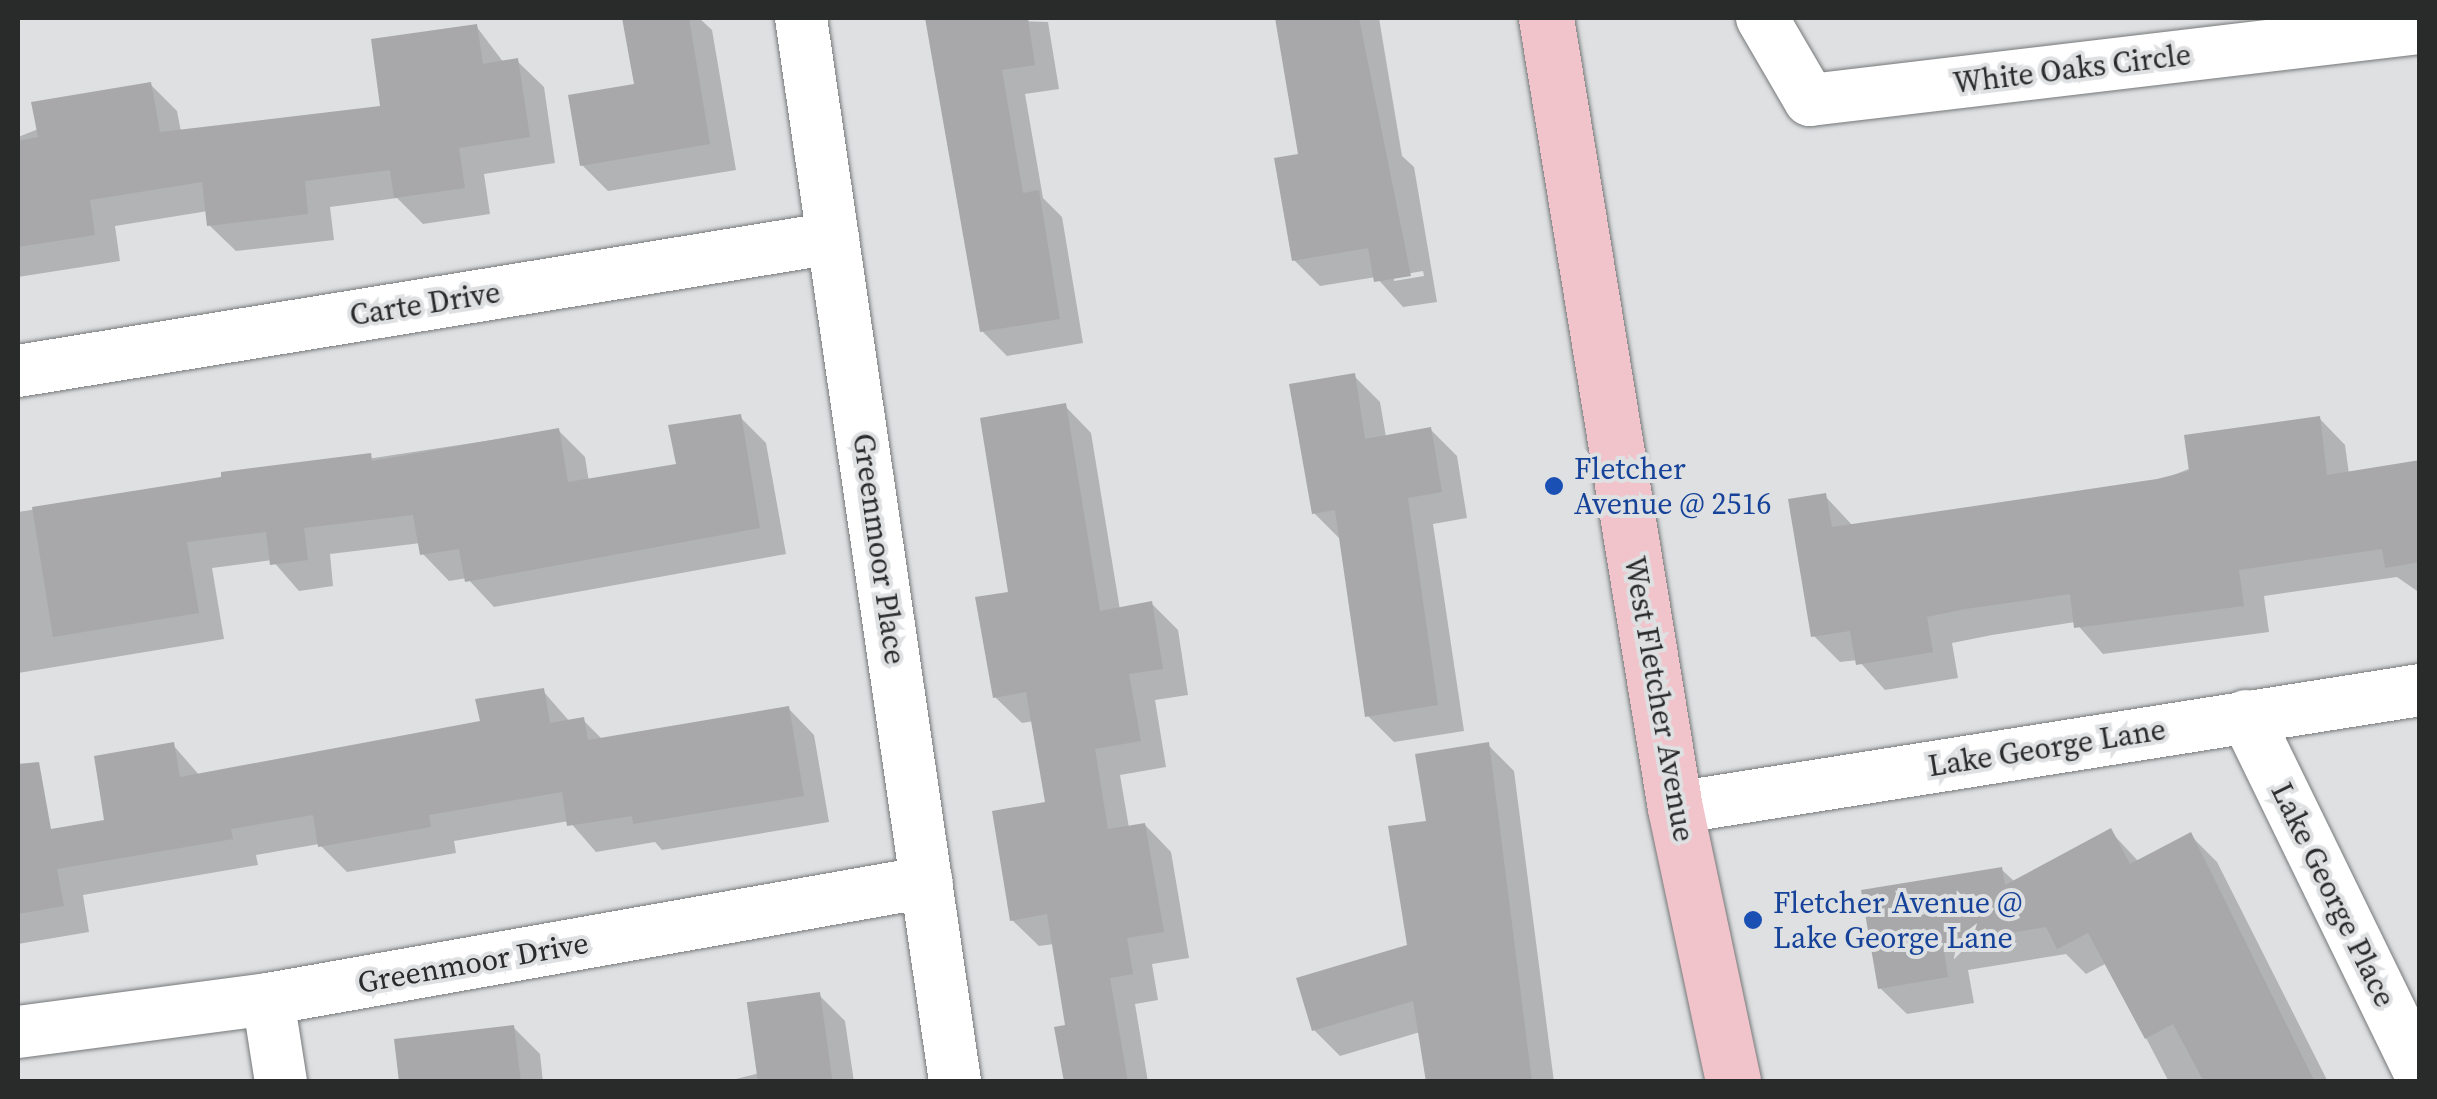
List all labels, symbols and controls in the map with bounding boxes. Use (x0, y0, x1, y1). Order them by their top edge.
street label: White Oaks Circle (1951, 37, 2193, 101)
street label: Carte Drive (347, 274, 503, 334)
street label: Greenmoor Place (845, 431, 913, 667)
place label: Fletcher Avenue @ 2516 (1574, 451, 1772, 522)
marker: Fletcher Avenue @ 2516 (1543, 475, 1565, 497)
street label: West Fletcher Avenue (1616, 554, 1702, 844)
street label: Lake George Lane (1926, 711, 2168, 785)
street label: Lake George Place (2263, 777, 2403, 1013)
place label: Fletcher Avenue @ Lake George Lane (1773, 885, 2022, 956)
marker: Fletcher Avenue @ Lake George Lane (1742, 909, 1764, 931)
street label: Greenmoor Drive (355, 925, 591, 1001)

